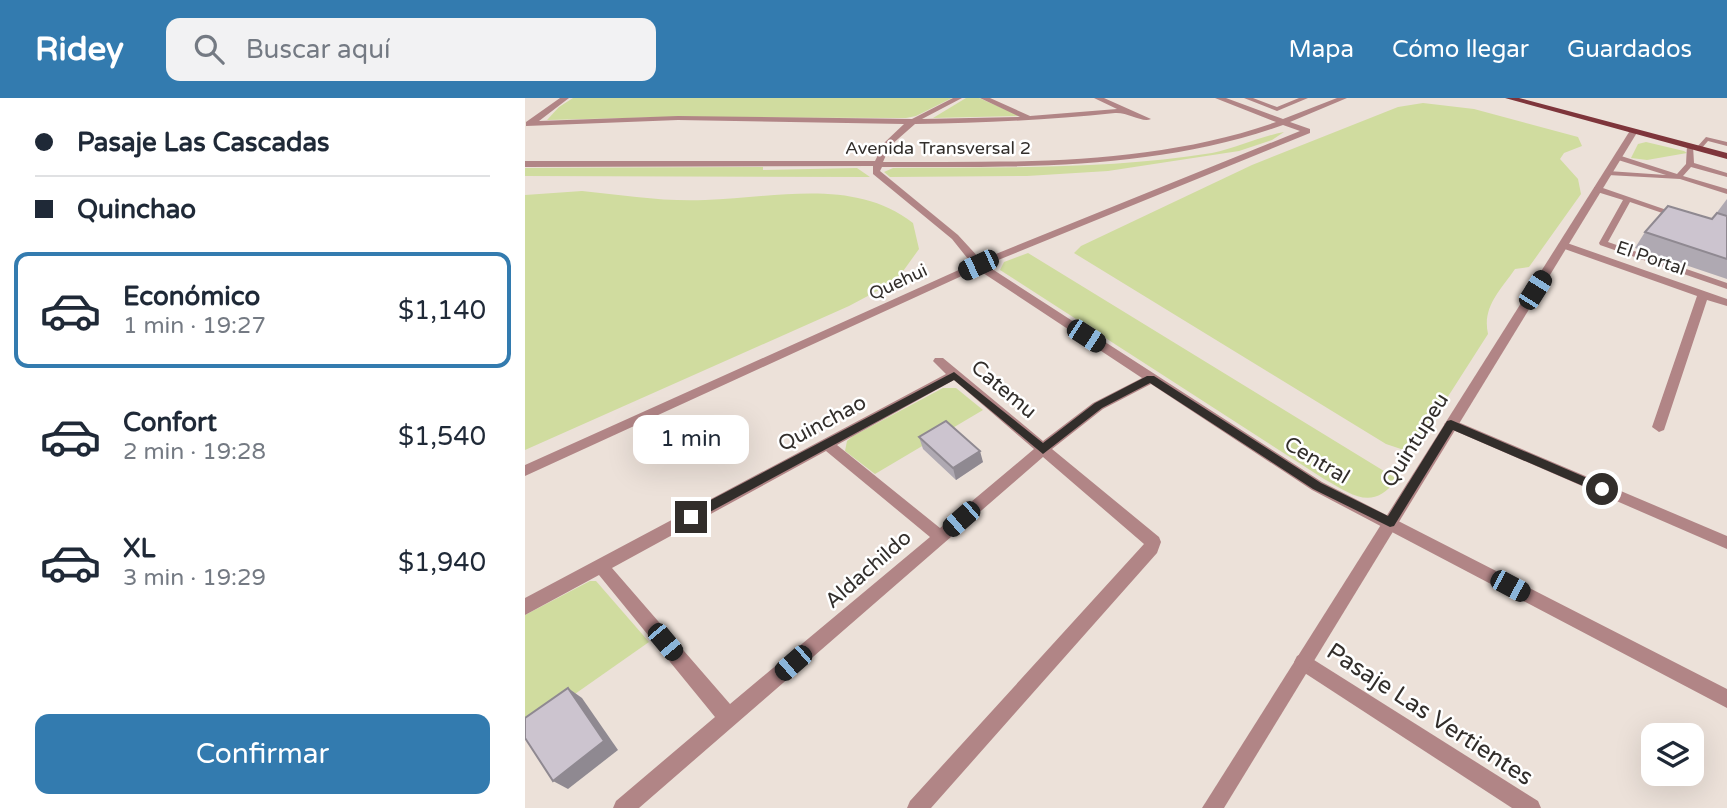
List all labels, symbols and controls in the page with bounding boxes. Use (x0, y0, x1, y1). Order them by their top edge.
search box (166, 18, 656, 81)
text: Ridey (35, 30, 124, 69)
icon: search (190, 30, 228, 68)
text: Buscar aquí (246, 34, 390, 65)
text: Mapa (1289, 35, 1354, 64)
text: Cómo llegar (1392, 35, 1529, 64)
text: Guardados (1567, 35, 1692, 64)
text: Pasaje Las Cascadas (77, 127, 330, 158)
street label: Avenida Transversal 2 (845, 137, 1031, 159)
text: Quinchao (77, 194, 196, 225)
street label: El Portal (1613, 236, 1689, 280)
car (955, 247, 1002, 283)
street label: Quehui (865, 259, 931, 305)
car (1515, 267, 1556, 313)
icon: car (39, 279, 102, 342)
text: Económico (123, 281, 260, 312)
text: $1,140 (398, 295, 486, 326)
text: 1 min · 19:27 (123, 312, 266, 340)
car (1063, 316, 1110, 356)
street label: Catemu (966, 355, 1042, 424)
street label: Quintupeu (1377, 389, 1454, 492)
street label: Quinchao (774, 390, 871, 457)
icon: car (39, 405, 102, 468)
text: Confort (123, 407, 217, 438)
callout: 1 min (633, 416, 749, 464)
text: $1,540 (398, 421, 486, 452)
text: 1 min (660, 425, 722, 453)
street label: Central (1280, 431, 1354, 490)
text: 2 min · 19:28 (123, 438, 266, 466)
route start (1586, 473, 1618, 505)
car (939, 497, 984, 541)
route end (675, 501, 707, 533)
street label: Aldachildo (820, 525, 917, 614)
icon: car (39, 531, 102, 594)
text: XL (123, 533, 155, 564)
text: $1,940 (398, 547, 486, 578)
text: 3 min · 19:29 (123, 564, 266, 592)
car (1487, 567, 1534, 605)
car (644, 619, 687, 665)
street label: Pasaje Las Vertientes (1321, 637, 1538, 792)
car (771, 641, 816, 685)
button: Confirmar (35, 714, 490, 794)
map controls (1641, 723, 1704, 786)
button: layers (1641, 723, 1704, 786)

